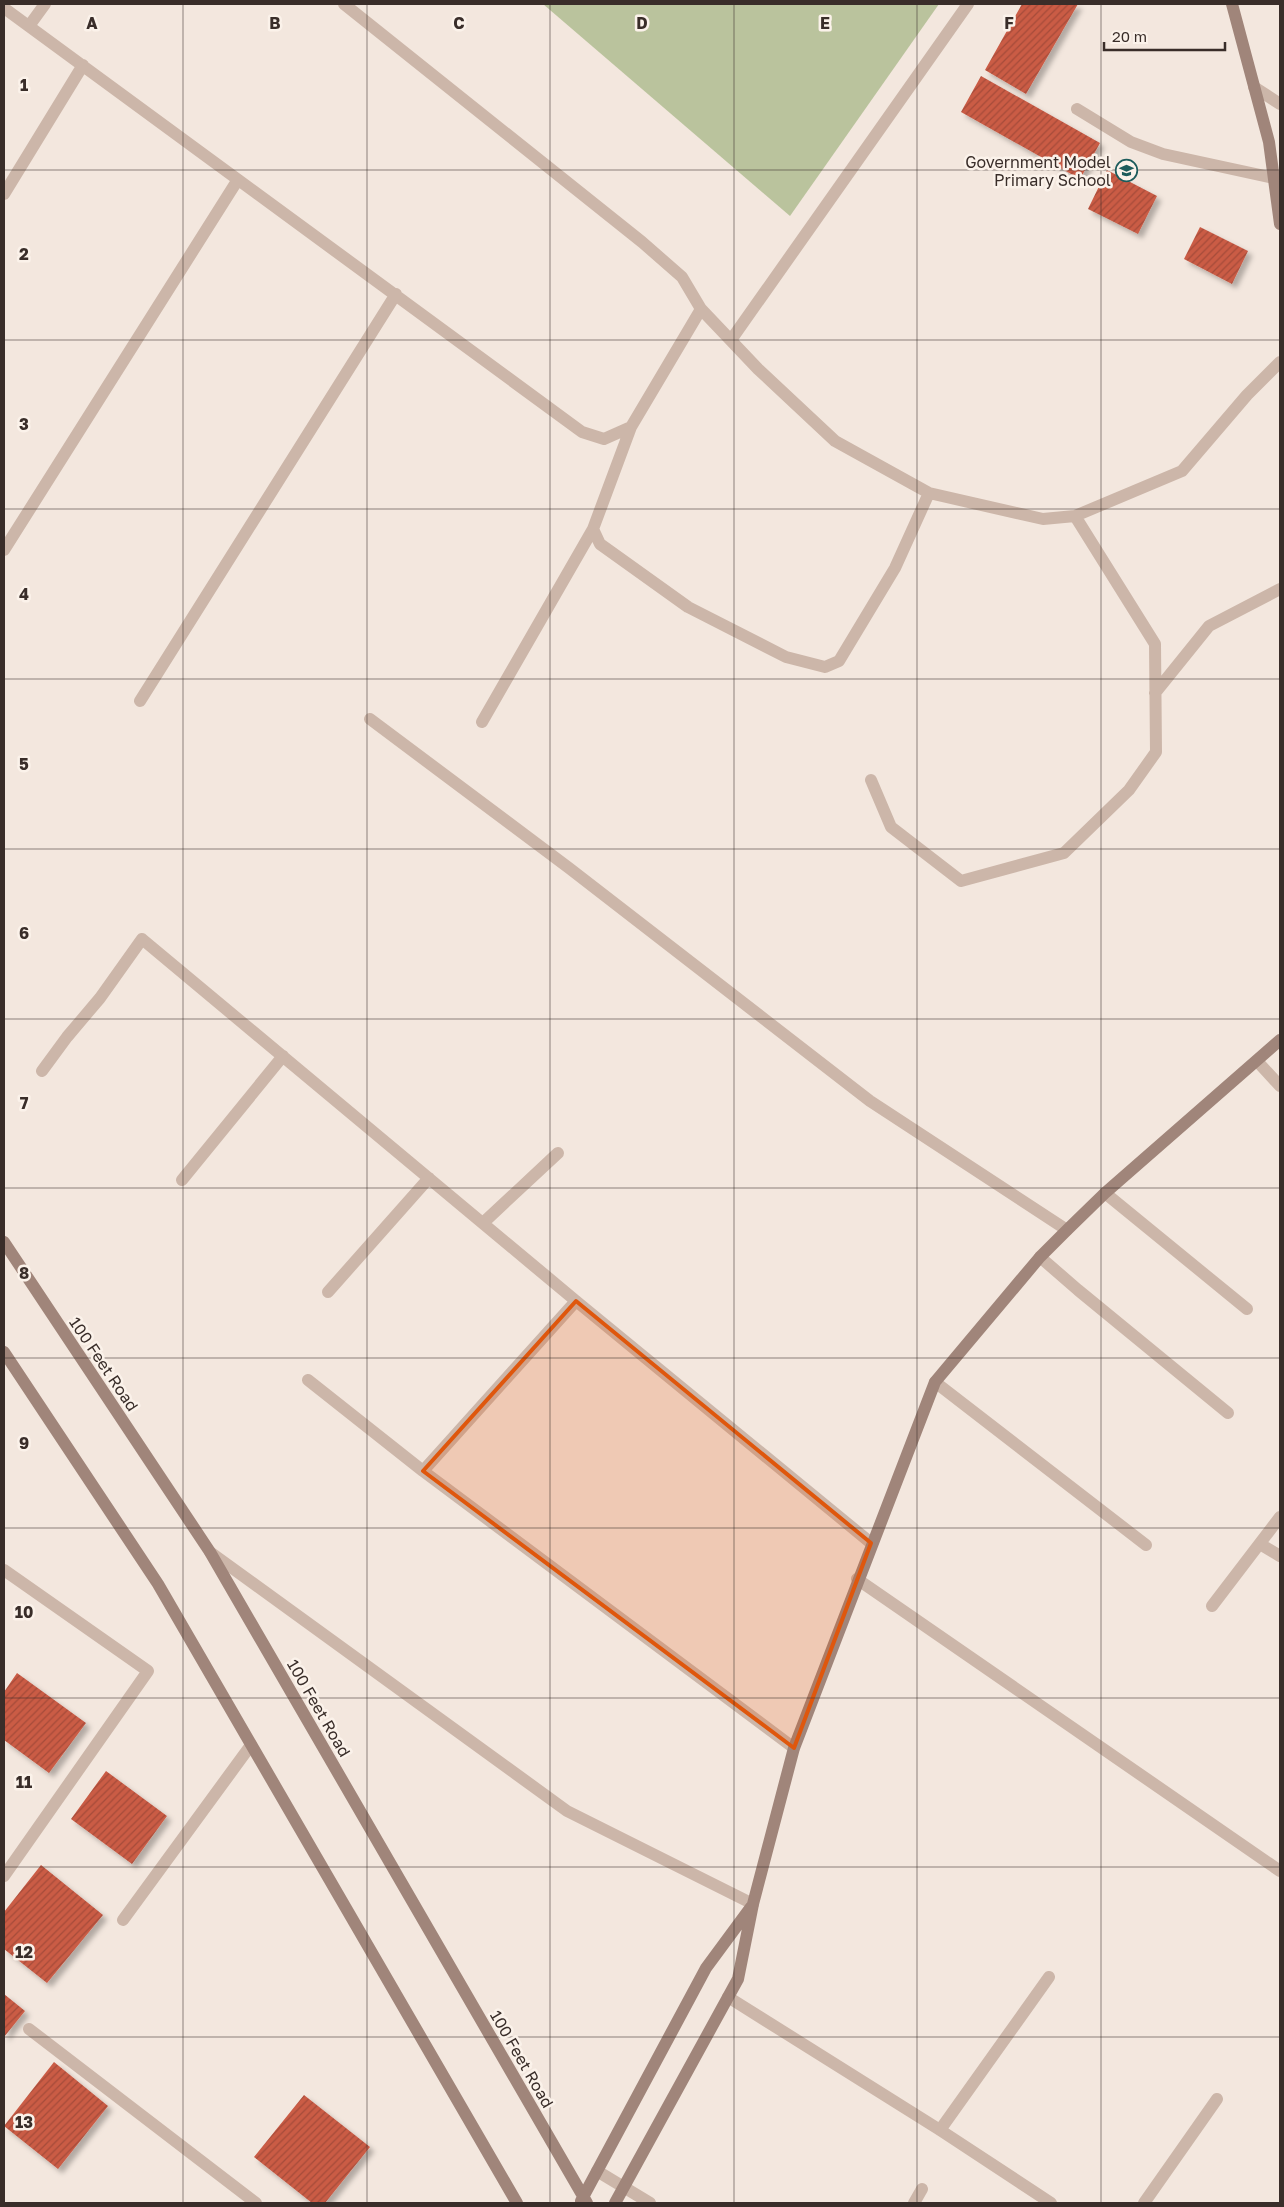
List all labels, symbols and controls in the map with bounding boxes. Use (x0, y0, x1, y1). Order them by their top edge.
text: A (86, 13, 98, 33)
text: B (269, 13, 281, 33)
text: C (453, 13, 465, 33)
text: D (636, 13, 648, 33)
text: E (820, 13, 830, 33)
text: F (1004, 13, 1014, 33)
scale bar (1104, 20, 1225, 52)
text: 20 m (1112, 27, 1147, 45)
text: 1 (20, 75, 28, 95)
place label: Government Model Primary School (965, 152, 1111, 190)
school or university icon: Government Model Primary School (1115, 159, 1139, 183)
text: 2 (19, 244, 29, 264)
text: 3 (19, 414, 29, 434)
text: 4 (19, 584, 29, 604)
text: 5 (19, 754, 29, 774)
text: 6 (19, 923, 29, 943)
text: 7 (20, 1093, 29, 1113)
text: 8 (19, 1263, 29, 1283)
street label: 100 Feet Road (65, 1313, 143, 1415)
text: 9 (19, 1433, 29, 1453)
text: 10 (15, 1602, 33, 1622)
street label: 100 Feet Road (283, 1656, 355, 1760)
text: 11 (16, 1772, 32, 1792)
text: 12 (15, 1942, 33, 1962)
street label: 100 Feet Road (486, 2007, 558, 2111)
text: 13 (15, 2112, 33, 2132)

